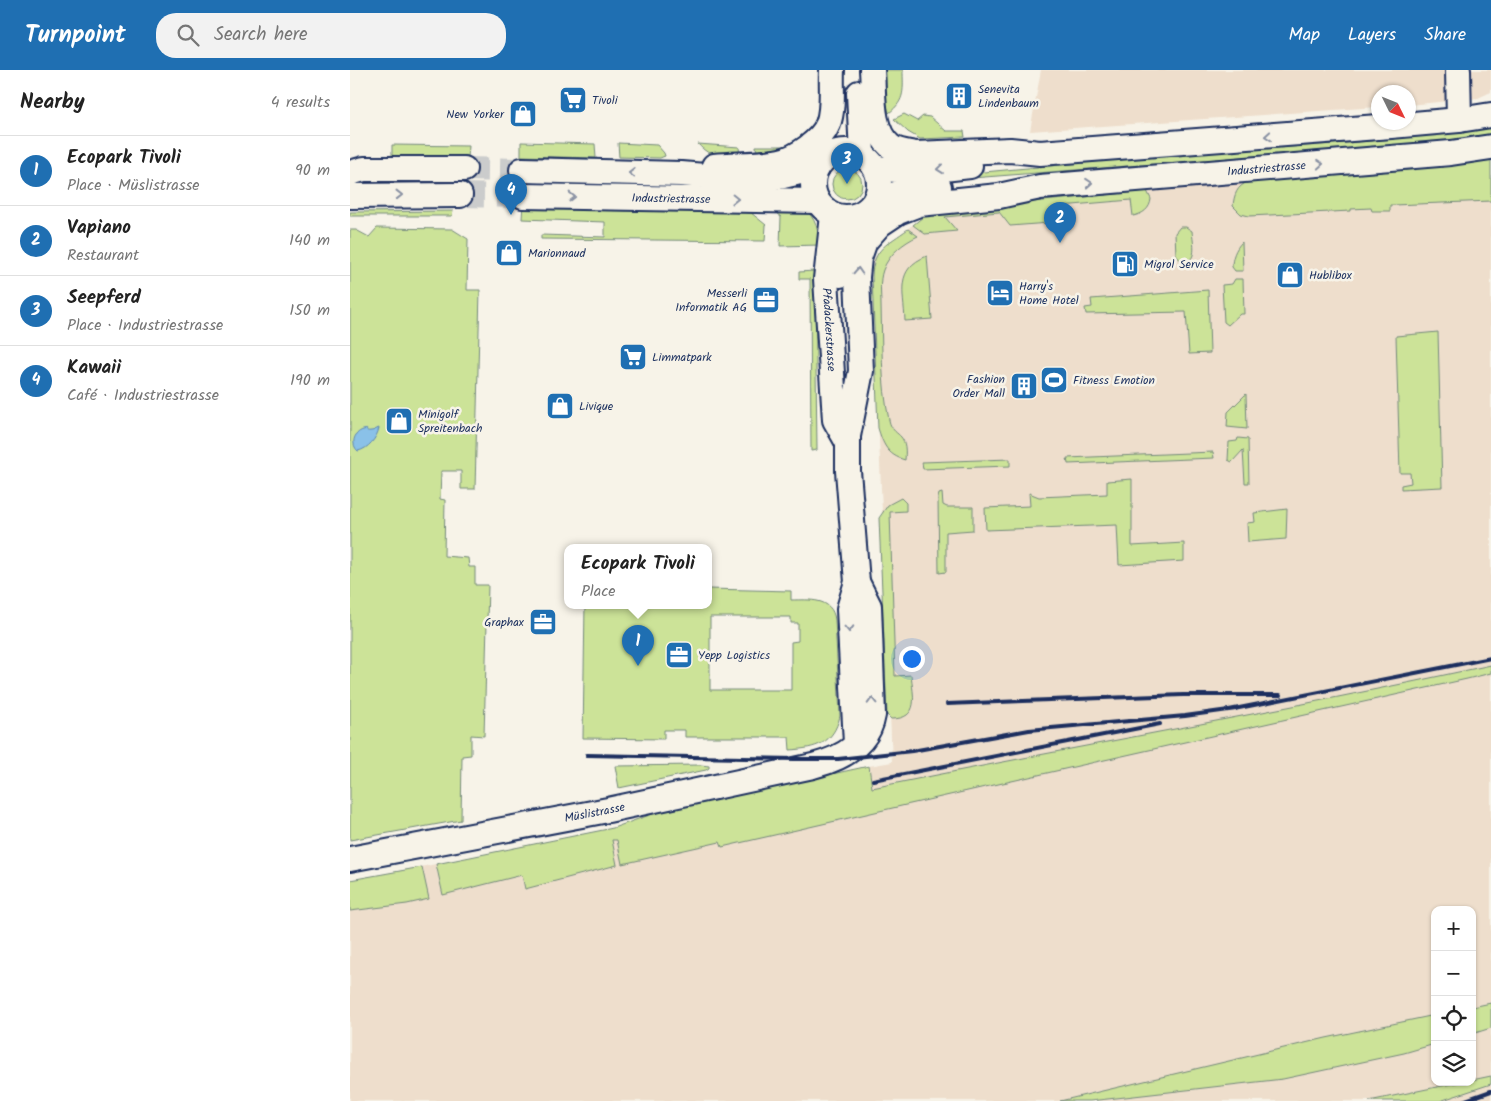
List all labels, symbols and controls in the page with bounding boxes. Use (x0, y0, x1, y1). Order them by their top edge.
search box (156, 13, 506, 58)
text: Turnpoint (25, 16, 126, 55)
text: Search here (214, 20, 308, 50)
icon: search (174, 21, 202, 49)
text: Map (1289, 21, 1320, 50)
text: Layers (1348, 21, 1396, 50)
text: Share (1424, 21, 1466, 50)
place label: Senevita Lindenbaum (978, 80, 1039, 113)
building icon: Senevita Lindenbaum (944, 81, 974, 111)
supermarket icon: Tivoli (558, 85, 588, 115)
north arrow (1371, 85, 1416, 130)
text: Nearby (20, 86, 85, 119)
text: 4 results (271, 90, 330, 115)
place label: Tivoli (592, 91, 619, 110)
shop icon: New Yorker (508, 99, 538, 129)
place label: New Yorker (446, 105, 505, 124)
one-way arrow (1264, 130, 1272, 141)
text: Ecopark Tivoli (67, 143, 181, 173)
pin: 3 (831, 143, 863, 184)
street label: Industriestrasse (1226, 155, 1307, 181)
text: 1 (34, 158, 38, 183)
text: 90 m (295, 158, 330, 183)
one-way arrow (1317, 159, 1325, 170)
one-way arrow (936, 163, 944, 174)
one-way arrow (628, 167, 636, 178)
text: Place · Müslistrasse (67, 173, 200, 198)
pin: 4 (495, 174, 527, 215)
one-way arrow (1085, 178, 1093, 189)
street label: Industriestrasse (631, 188, 711, 209)
one-way arrow (395, 190, 403, 200)
one-way arrow (568, 192, 576, 202)
one-way arrow (731, 194, 739, 204)
pin: 2 (1044, 202, 1076, 243)
text: Vapiano (67, 213, 131, 243)
text: 2 (31, 228, 41, 253)
text: 140 m (289, 228, 330, 253)
shop icon: Marionnaud (494, 238, 524, 268)
text: Restaurant (67, 243, 139, 268)
place label: Marionnaud (528, 244, 587, 263)
fuel station icon: Migrol Service (1110, 249, 1140, 279)
place label: Migrol Service (1144, 255, 1214, 274)
shop icon: Hublibox (1275, 260, 1305, 290)
place label: Hublibox (1309, 266, 1353, 285)
one-way arrow (852, 267, 863, 275)
place label: Harry's Home Hotel (1019, 277, 1079, 310)
hotel icon: Harry's Home Hotel (985, 278, 1015, 308)
text: Seepferd (67, 283, 141, 313)
place label: Messerli Informatik AG (675, 284, 748, 317)
office icon: Messerli Informatik AG (751, 285, 781, 315)
street label: Pfadackerstrasse (817, 287, 841, 373)
text: 3 (32, 298, 40, 323)
text: 150 m (289, 298, 330, 323)
text: Place · Industriestrasse (67, 313, 223, 338)
supermarket icon: Limmatpark (618, 342, 648, 372)
place label: Limmatpark (652, 348, 712, 367)
text: Kawaii (67, 353, 121, 383)
sports icon: Fitness Emotion (1039, 365, 1069, 395)
text: 4 (32, 368, 40, 393)
text: 190 m (290, 368, 330, 393)
place label: Fashion Order Mall (953, 370, 1005, 403)
building icon: Fashion Order Mall (1009, 371, 1039, 401)
place label: Fitness Emotion (1073, 371, 1155, 390)
text: Café · Industriestrasse (67, 383, 219, 408)
shop icon: Livique (545, 391, 575, 421)
place label: Livique (579, 397, 614, 416)
place label: Minigolf Spreitenbach (418, 405, 482, 438)
shop icon: Minigolf Spreitenbach (384, 406, 414, 436)
popup (564, 544, 712, 609)
text: Ecopark Tivoli (581, 549, 695, 579)
text: Place (581, 579, 616, 604)
office icon: Graphax (528, 607, 558, 637)
place label: Graphax (484, 613, 525, 632)
pin: 1 (622, 625, 654, 666)
one-way arrow (844, 626, 855, 634)
office icon: Yepp Logistics (664, 640, 694, 670)
place label: Yepp Logistics (698, 646, 770, 665)
your location (899, 646, 925, 672)
one-way arrow (867, 697, 877, 705)
street label: Müslistrasse (563, 797, 627, 828)
map controls (1431, 906, 1476, 1086)
button: + (1431, 906, 1476, 951)
button: − (1431, 951, 1476, 996)
button: locate (1431, 996, 1476, 1041)
button: layers (1431, 1041, 1476, 1086)

